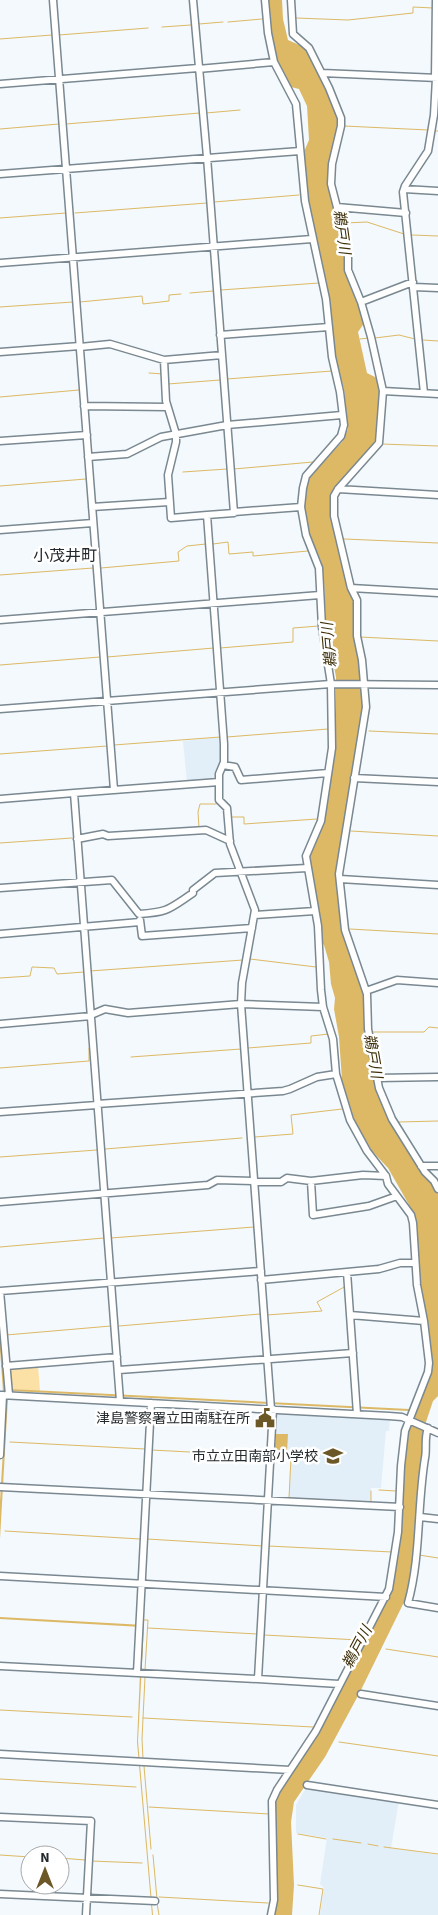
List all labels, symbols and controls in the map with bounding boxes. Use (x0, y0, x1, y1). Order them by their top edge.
water label: 鵜戸川 (328, 208, 355, 258)
district label: 小茂井町 (33, 545, 97, 567)
water label: 鵜戸川 (317, 620, 342, 668)
water label: 鵜戸川 (358, 1032, 387, 1082)
public building icon: 津島警察署立田南駐在所 (254, 1407, 276, 1429)
place label: 津島警察署立田南駐在所 (96, 1409, 250, 1429)
school or university icon: 市立立田南部小学校 (322, 1445, 344, 1467)
place label: 市立立田南部小学校 (192, 1447, 318, 1467)
water label: 鵜戸川 (338, 1621, 378, 1672)
north arrow (20, 1845, 70, 1895)
text: N (40, 1848, 50, 1868)

